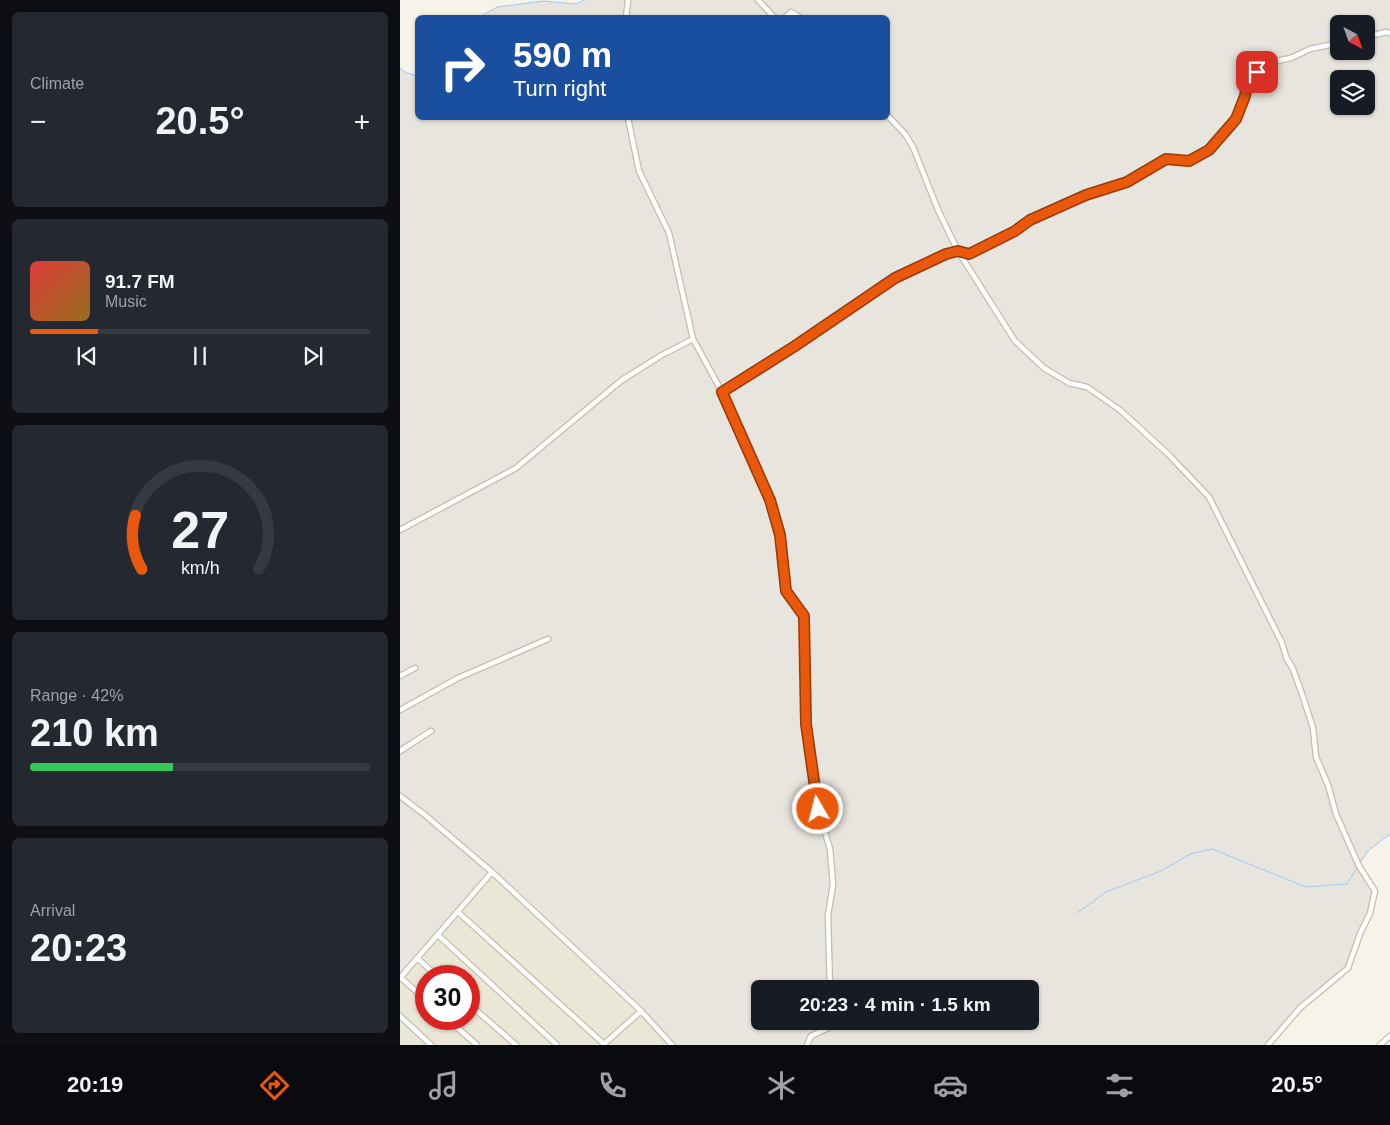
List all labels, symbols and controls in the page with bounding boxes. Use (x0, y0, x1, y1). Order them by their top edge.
north arrow (1330, 15, 1375, 60)
map controls (1330, 15, 1375, 115)
icon: right (430, 35, 495, 100)
text: 590 m (513, 35, 612, 74)
pin (1236, 51, 1278, 93)
icon: arrive (1243, 58, 1271, 86)
button: layers (1330, 70, 1375, 115)
text: Climate (30, 75, 84, 92)
text: Turn right (513, 76, 606, 101)
text: 20.5° (155, 100, 245, 142)
text: − (30, 106, 46, 137)
text: + (354, 106, 370, 137)
text: 91.7 FM (105, 271, 175, 292)
text: Music (105, 293, 147, 310)
icon: previous (73, 342, 101, 370)
icon: pause (186, 342, 214, 370)
icon: next (299, 342, 327, 370)
text: 27 (171, 501, 229, 559)
text: km/h (181, 558, 219, 578)
text: Range · 42% (30, 687, 123, 704)
text: 210 km (30, 712, 159, 754)
position arrow (791, 782, 843, 834)
text: Arrival (30, 902, 75, 919)
text: 20:23 (30, 927, 127, 969)
speed limit sign: 30 (415, 965, 480, 1030)
text: 20:23 · 4 min · 1.5 km (799, 994, 991, 1015)
icon: directions (257, 1068, 292, 1103)
icon: music (426, 1068, 461, 1103)
icon: phone (595, 1068, 630, 1103)
icon: climate (764, 1068, 799, 1103)
icon: car (933, 1068, 968, 1103)
icon: filters (1102, 1068, 1137, 1103)
text: 20:19 (67, 1072, 123, 1097)
text: 20.5° (1271, 1072, 1323, 1097)

